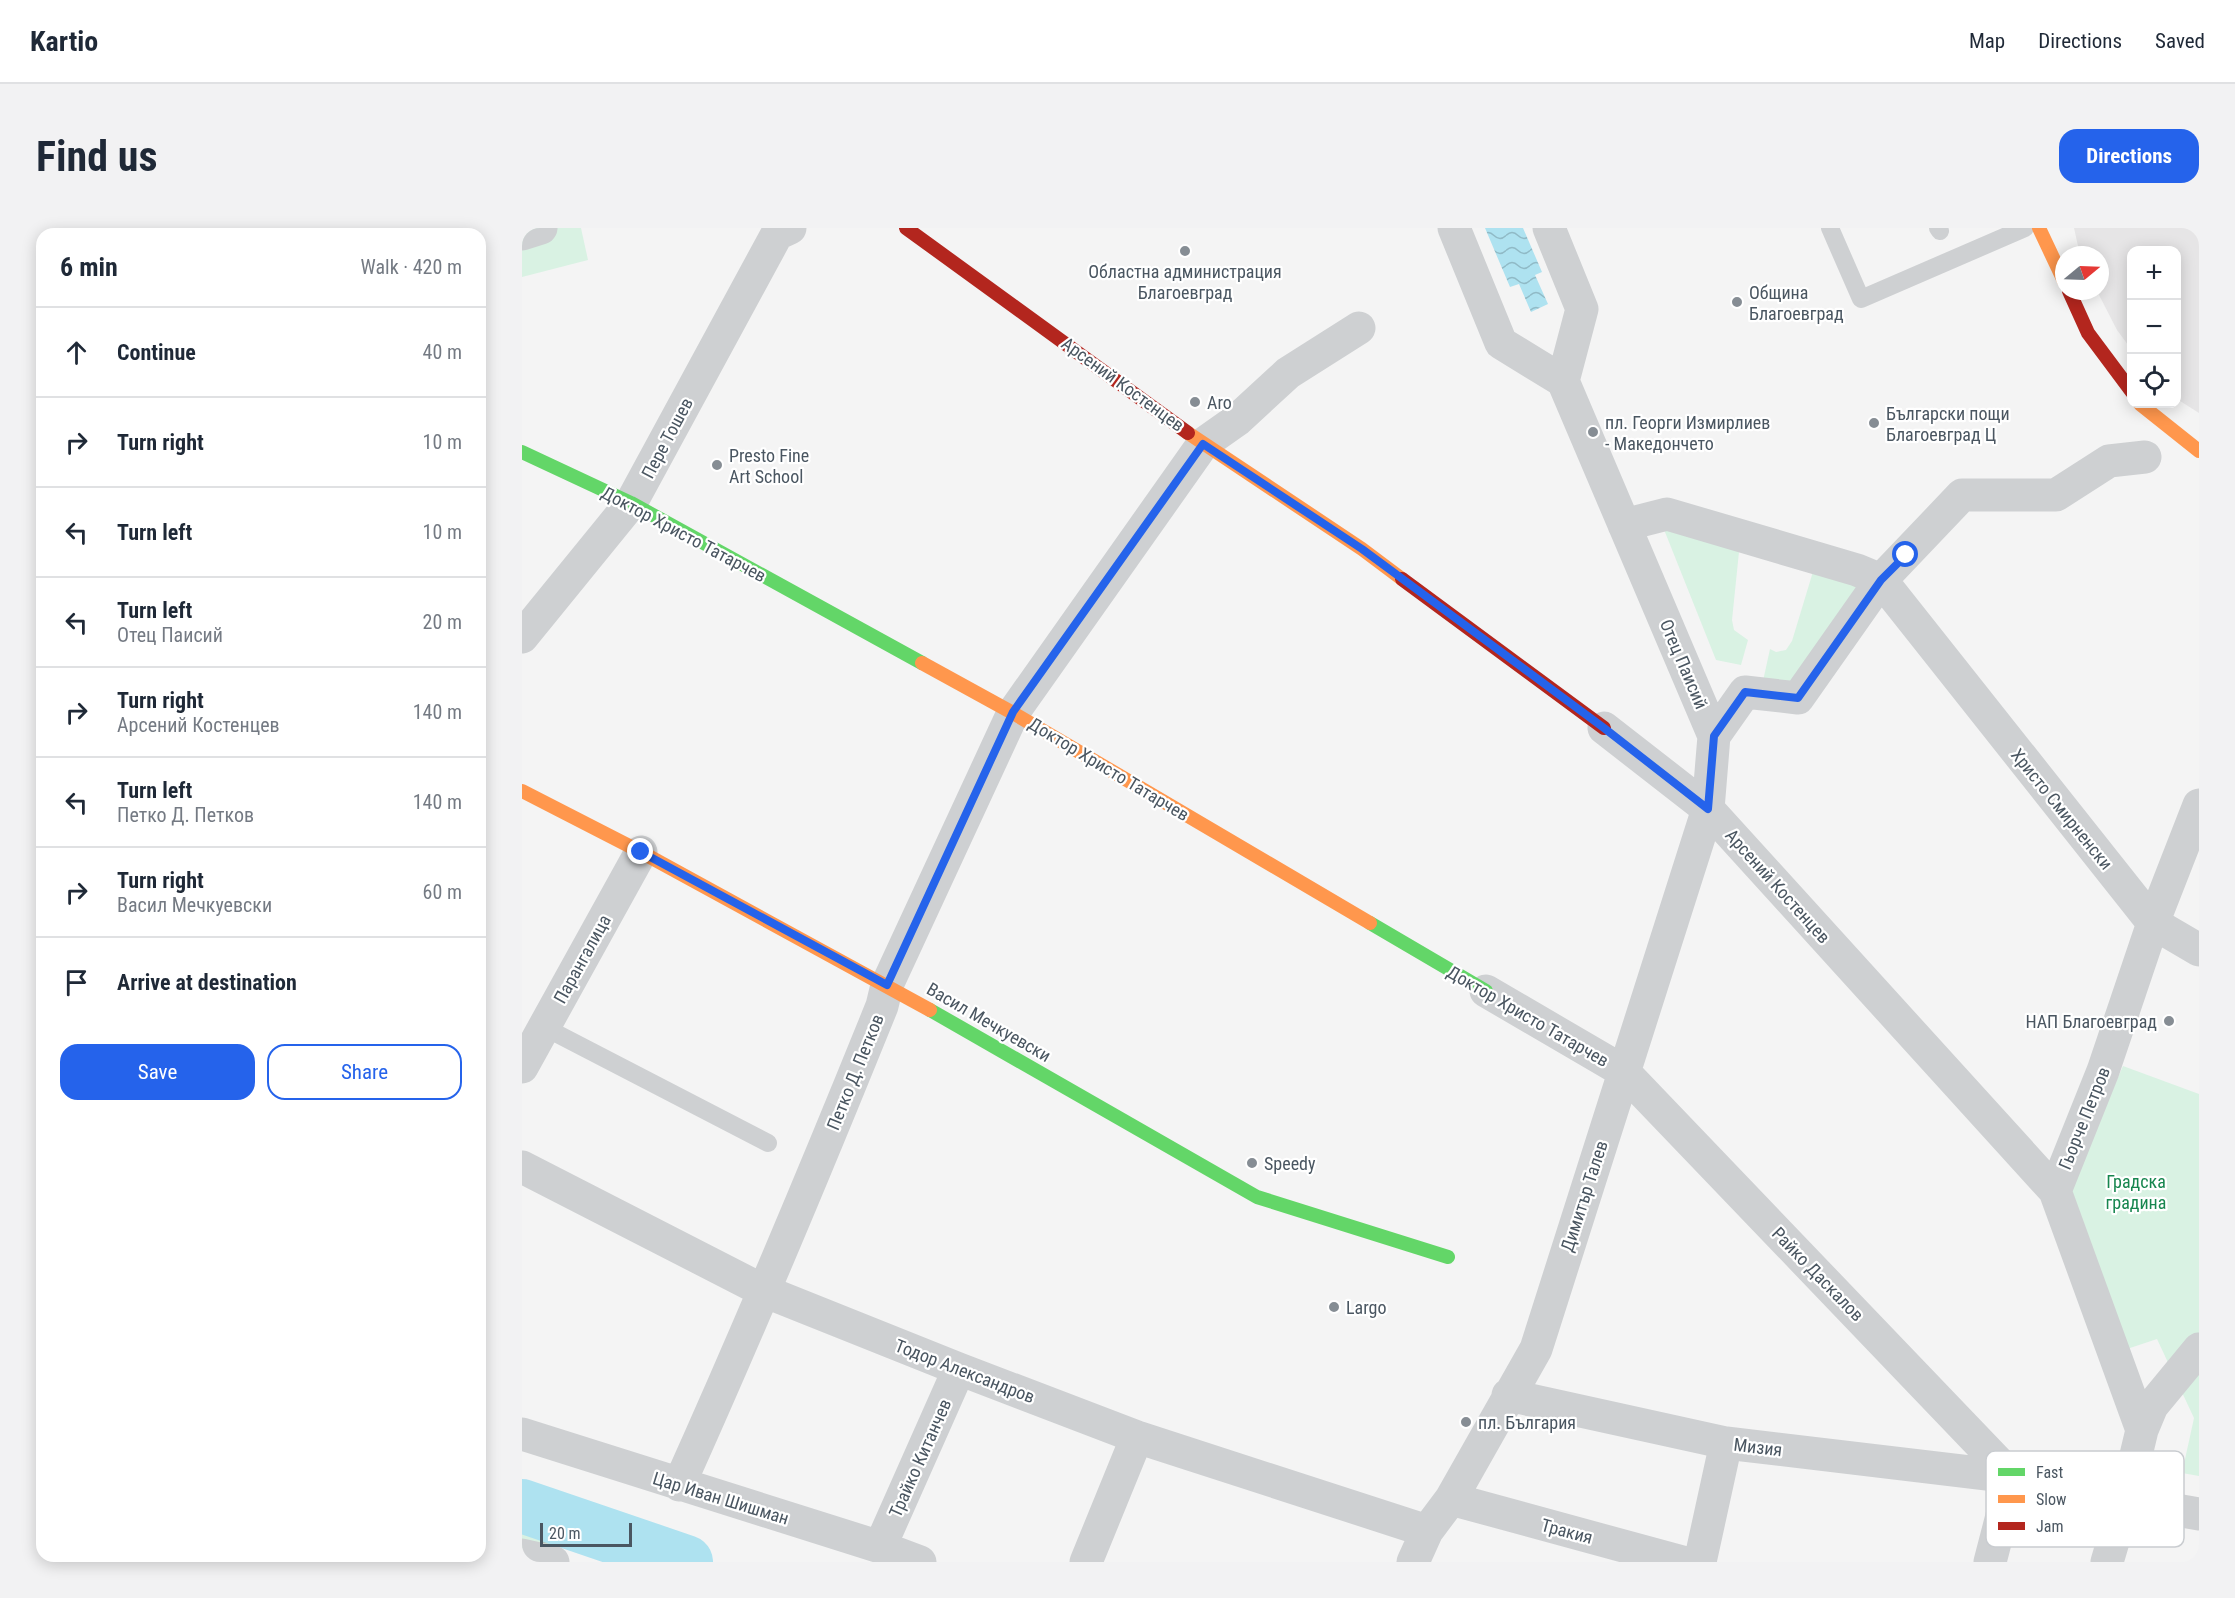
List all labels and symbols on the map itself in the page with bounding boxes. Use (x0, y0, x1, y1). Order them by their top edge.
marker: Областна администрация Благоевград (1178, 244, 1192, 258)
north arrow (2055, 246, 2109, 300)
place label: Областна администрация Благоевград (1088, 261, 1282, 303)
place label: Община Благоевград (1749, 282, 1844, 324)
marker: Община Благоевград (1730, 295, 1744, 309)
street label: Арсений Костенцев (1058, 333, 1188, 435)
place label: Aro (1207, 392, 1232, 413)
street label: Пере Тошев (637, 394, 697, 482)
marker: Aro (1188, 395, 1202, 409)
place label: Български пощи Благоевград Ц (1886, 403, 2010, 445)
place label: пл. Георги Измирлиев - Македончето (1605, 412, 1770, 454)
marker: Български пощи Благоевград Ц (1867, 416, 1881, 430)
marker: пл. Георги Измирлиев - Македончето (1586, 425, 1600, 439)
place label: Presto Fine Art School (729, 445, 809, 487)
marker: Presto Fine Art School (710, 458, 724, 472)
street label: Доктор Христо Татарчев (598, 482, 770, 586)
route start (1892, 541, 1918, 567)
street label: Отец Паисий (1656, 616, 1712, 712)
street label: Доктор Христо Татарчев (1025, 713, 1193, 825)
street label: Христо Смирненски (2007, 744, 2117, 874)
street label: Арсений Костенцев (1721, 825, 1835, 947)
route end (627, 838, 653, 864)
street label: Парангалица (549, 911, 615, 1007)
street label: Доктор Христо Татарчев (1443, 961, 1613, 1071)
street label: Васил Мечкуевски (923, 978, 1055, 1066)
street label: Петко Д. Петков (822, 1011, 888, 1133)
place label: НАП Благоевград (2025, 1011, 2157, 1032)
marker: НАП Благоевград (2162, 1014, 2176, 1028)
street label: Гьорче Петров (2054, 1064, 2114, 1172)
street label: Димитър Талев (1556, 1138, 1612, 1254)
place label: Speedy (1264, 1153, 1316, 1174)
marker: Speedy (1245, 1156, 1259, 1170)
park label: Градска градина (2106, 1171, 2166, 1213)
street label: Райко Даскалов (1768, 1223, 1868, 1325)
place label: Largo (1346, 1297, 1386, 1318)
marker: Largo (1327, 1300, 1341, 1314)
street label: Тодор Александров (892, 1335, 1038, 1407)
street label: Трайко Китанчев (885, 1396, 955, 1520)
place label: пл. България (1478, 1412, 1576, 1433)
marker: пл. България (1459, 1415, 1473, 1429)
street label: Мизия (1733, 1434, 1783, 1460)
legend (1986, 1451, 2184, 1547)
text: Fast (2036, 1463, 2063, 1482)
street label: Цар Иван Шишман (650, 1467, 792, 1529)
text: Slow (2036, 1490, 2066, 1509)
street label: Тракия (1539, 1514, 1595, 1548)
text: Jam (2036, 1517, 2063, 1536)
scale bar (540, 1520, 632, 1548)

